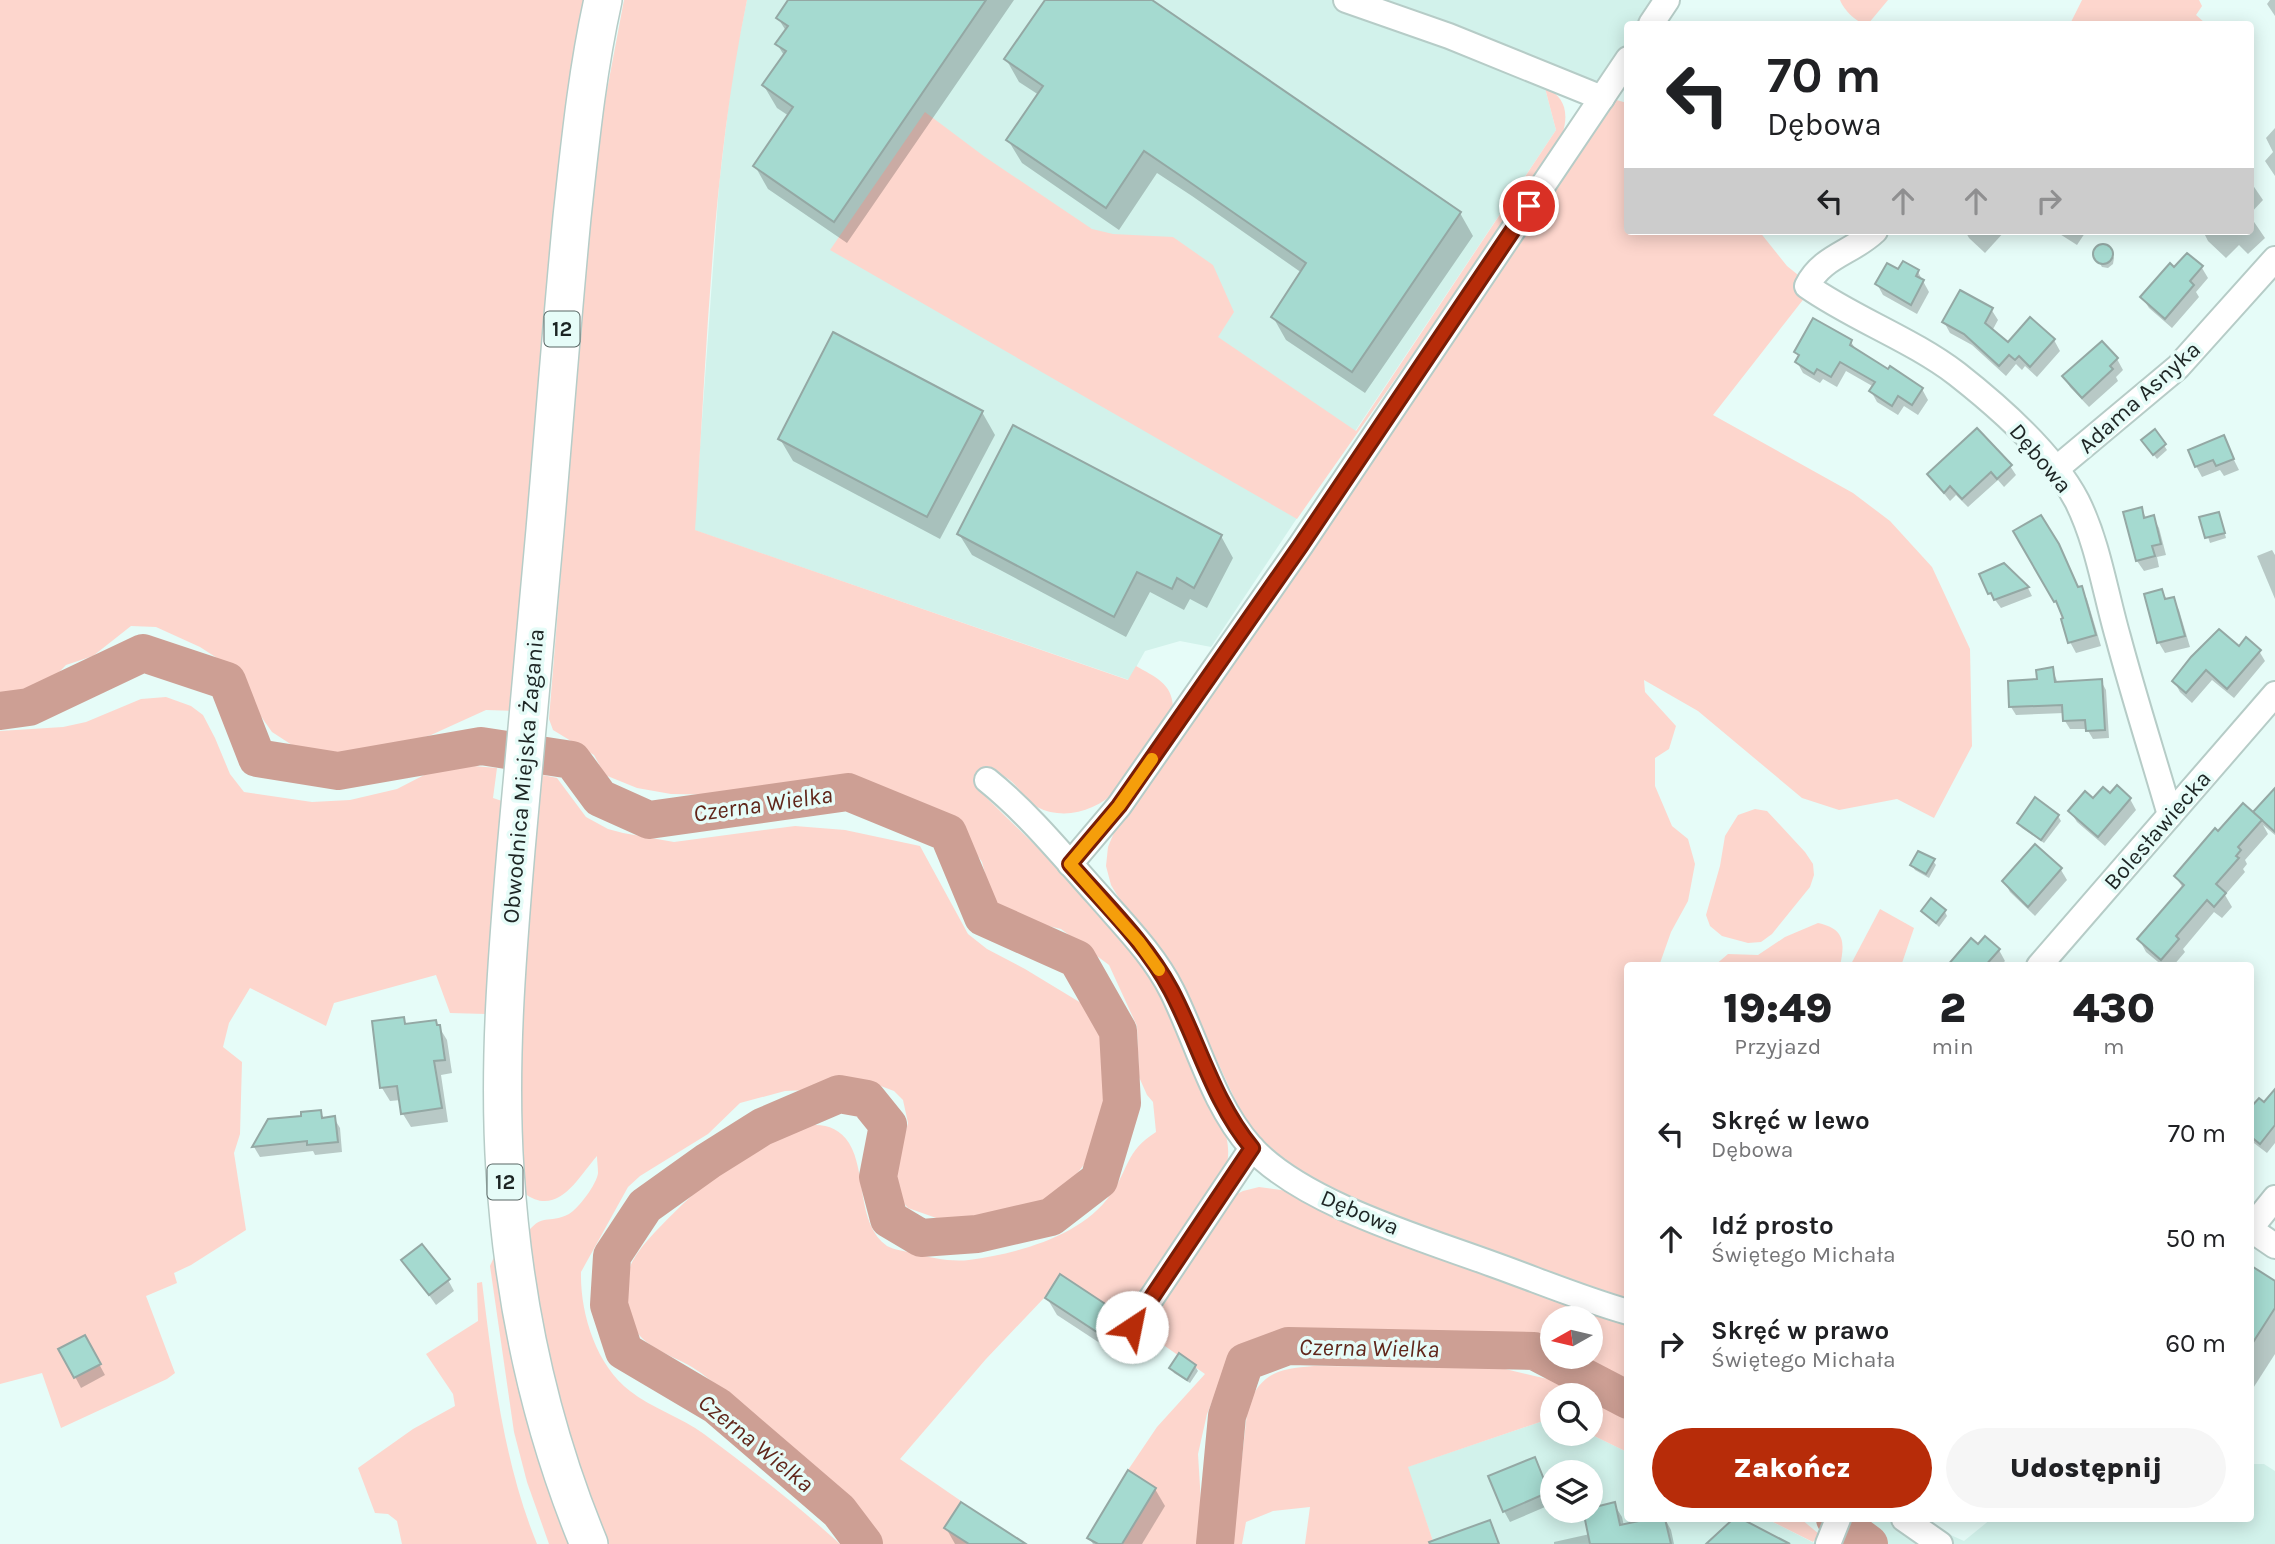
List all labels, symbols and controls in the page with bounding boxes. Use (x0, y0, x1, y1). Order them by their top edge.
text: 70 m (1767, 47, 1881, 104)
icon: left (1652, 49, 1743, 140)
text: Dębowa (1767, 106, 1882, 143)
pin (1499, 176, 1559, 236)
icon: left (1811, 182, 1849, 220)
icon: ahead (1884, 182, 1922, 220)
icon: ahead (1957, 182, 1995, 220)
icon: right (2030, 182, 2068, 220)
icon: arrive (1510, 187, 1548, 225)
road number: 12 (544, 312, 580, 346)
street label: Adama Asnyka (2073, 336, 2206, 459)
street label: Dębowa (2004, 418, 2077, 499)
street label: Obwodnica Miejska Żagania (497, 627, 550, 925)
street label: Bolesławiecka (2098, 765, 2216, 895)
water label: Czerna Wielka (692, 780, 834, 828)
text: 19:49 (1723, 983, 1833, 1033)
text: 2 (1939, 983, 1966, 1033)
text: 430 (2073, 983, 2155, 1033)
text: Przyjazd (1734, 1033, 1821, 1060)
text: min (1931, 1033, 1974, 1060)
text: m (2103, 1033, 2125, 1060)
text: Skręć w lewo (1711, 1105, 1870, 1136)
icon: left (1652, 1115, 1690, 1153)
text: 70 m (2168, 1118, 2226, 1149)
text: Dębowa (1711, 1136, 1794, 1163)
road number: 12 (488, 1164, 522, 1200)
street label: Dębowa (1317, 1184, 1403, 1241)
text: Idź prosto (1711, 1210, 1834, 1241)
icon: ahead (1652, 1220, 1690, 1258)
text: 50 m (2165, 1223, 2226, 1254)
text: Świętego Michała (1711, 1241, 1896, 1268)
position arrow (1095, 1290, 1169, 1364)
north arrow (1540, 1306, 1603, 1368)
map controls (1540, 1306, 1603, 1523)
text: Skręć w prawo (1711, 1315, 1889, 1346)
icon: right (1652, 1325, 1690, 1363)
text: 60 m (2165, 1328, 2226, 1359)
water label: Czerna Wielka (1299, 1333, 1439, 1363)
text: Świętego Michała (1711, 1346, 1896, 1373)
button: search (1540, 1383, 1603, 1446)
water label: Czerna Wielka (693, 1388, 819, 1498)
button: Zakończ (1652, 1428, 1932, 1508)
button: Udostępnij (1946, 1428, 2226, 1508)
button: layers (1540, 1460, 1603, 1523)

